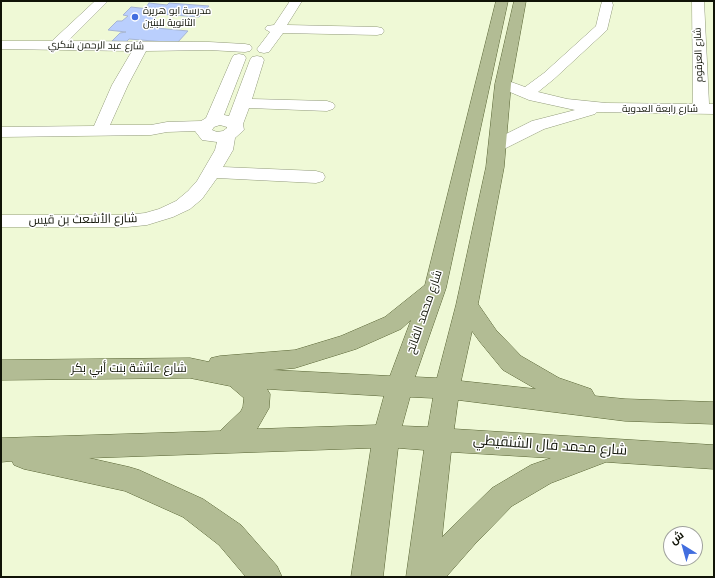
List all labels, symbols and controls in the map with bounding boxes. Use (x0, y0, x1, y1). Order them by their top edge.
place label: مدرسة ابو هريرة الثانوية للبنين (143, 5, 211, 28)
marker: مدرسة ابو هريرة الثانوية للبنين (130, 12, 140, 22)
street label: شارع العرقوم (692, 27, 706, 83)
street label: شارع عبد الرحمن شكري (48, 39, 144, 53)
street label: شارع رابعة العدوية (622, 103, 698, 115)
street label: شارع الأشعث بن قيس (29, 212, 137, 228)
street label: شارع محمد الفاتح (404, 268, 446, 356)
street label: شارع عائشة بنت أبي بكر (71, 362, 187, 376)
street label: شارع محمد فال الشنقيطي (472, 432, 628, 460)
north arrow (663, 526, 703, 566)
text: ش (666, 527, 687, 548)

